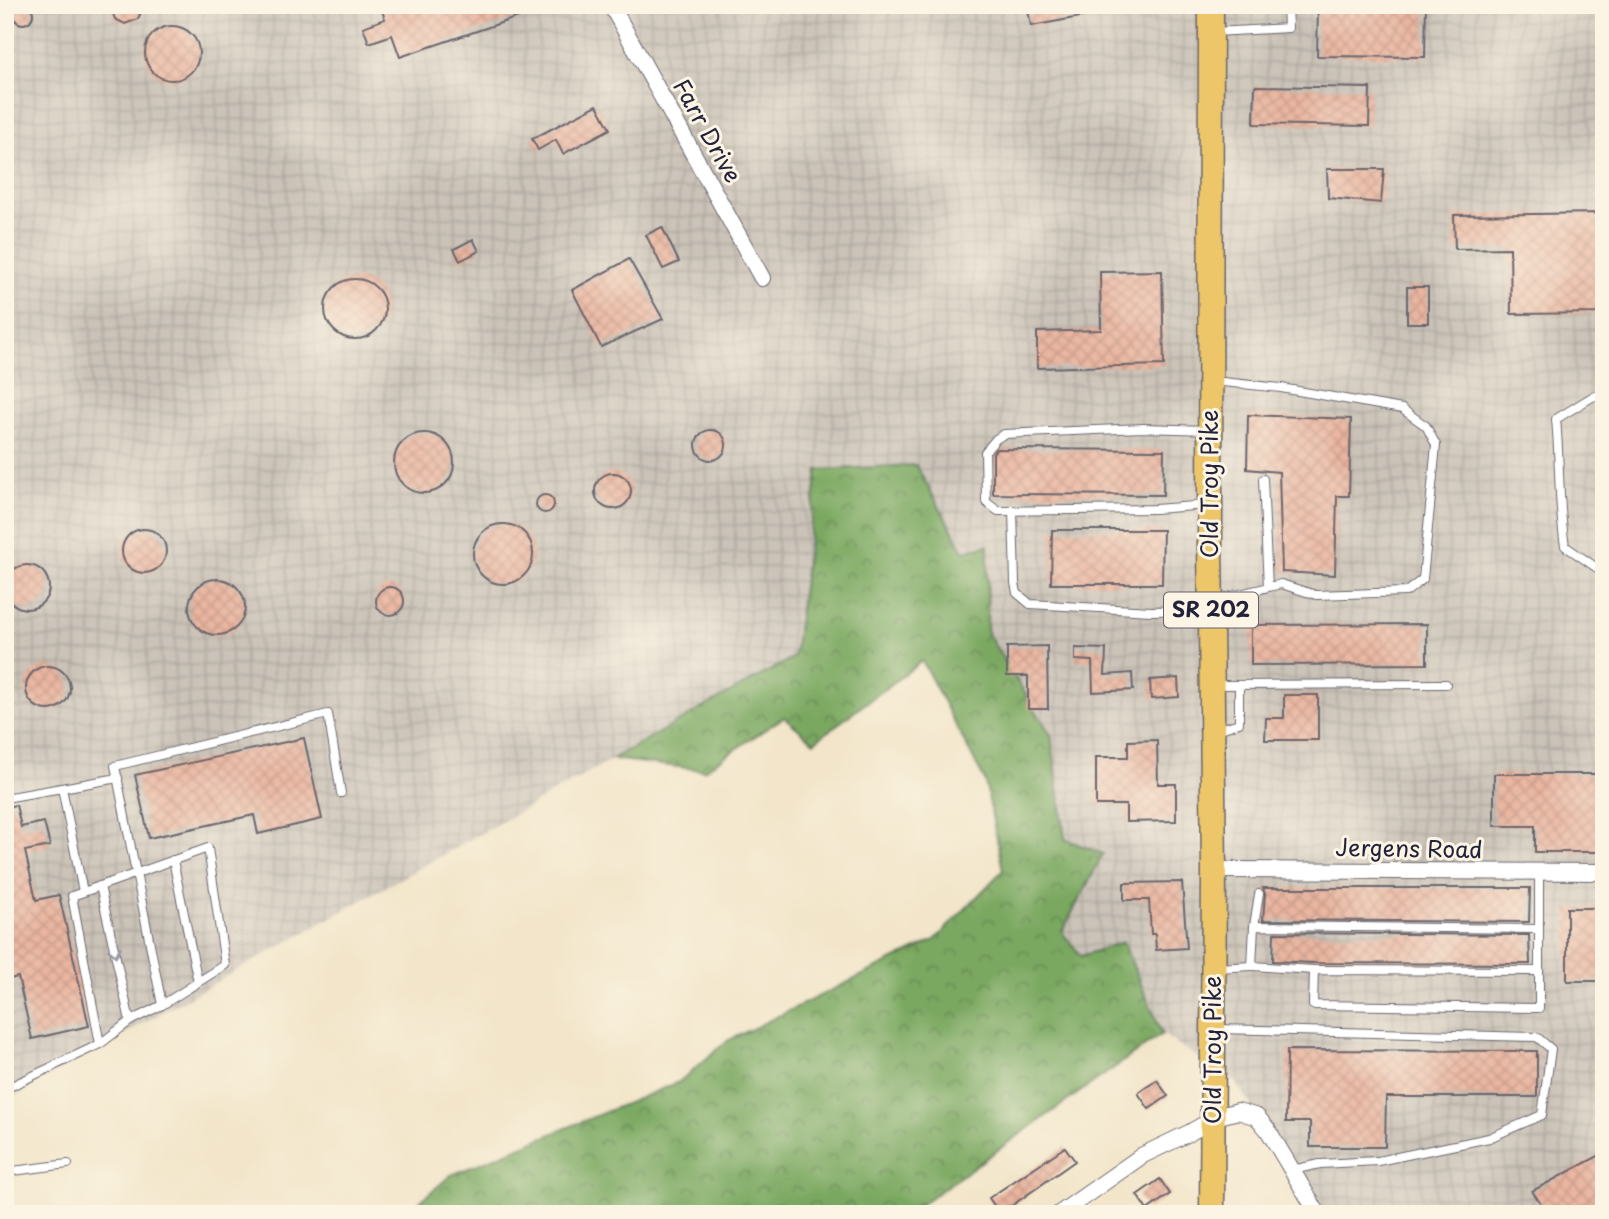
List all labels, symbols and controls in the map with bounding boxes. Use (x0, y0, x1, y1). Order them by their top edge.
street label: Farr Drive (665, 72, 751, 189)
street label: Old Troy Pike (1191, 410, 1226, 558)
road number: SR 202 (1164, 592, 1258, 628)
street label: Jergens Road (1335, 829, 1483, 866)
one-way arrow (107, 946, 121, 958)
street label: Old Troy Pike (1194, 976, 1229, 1124)

